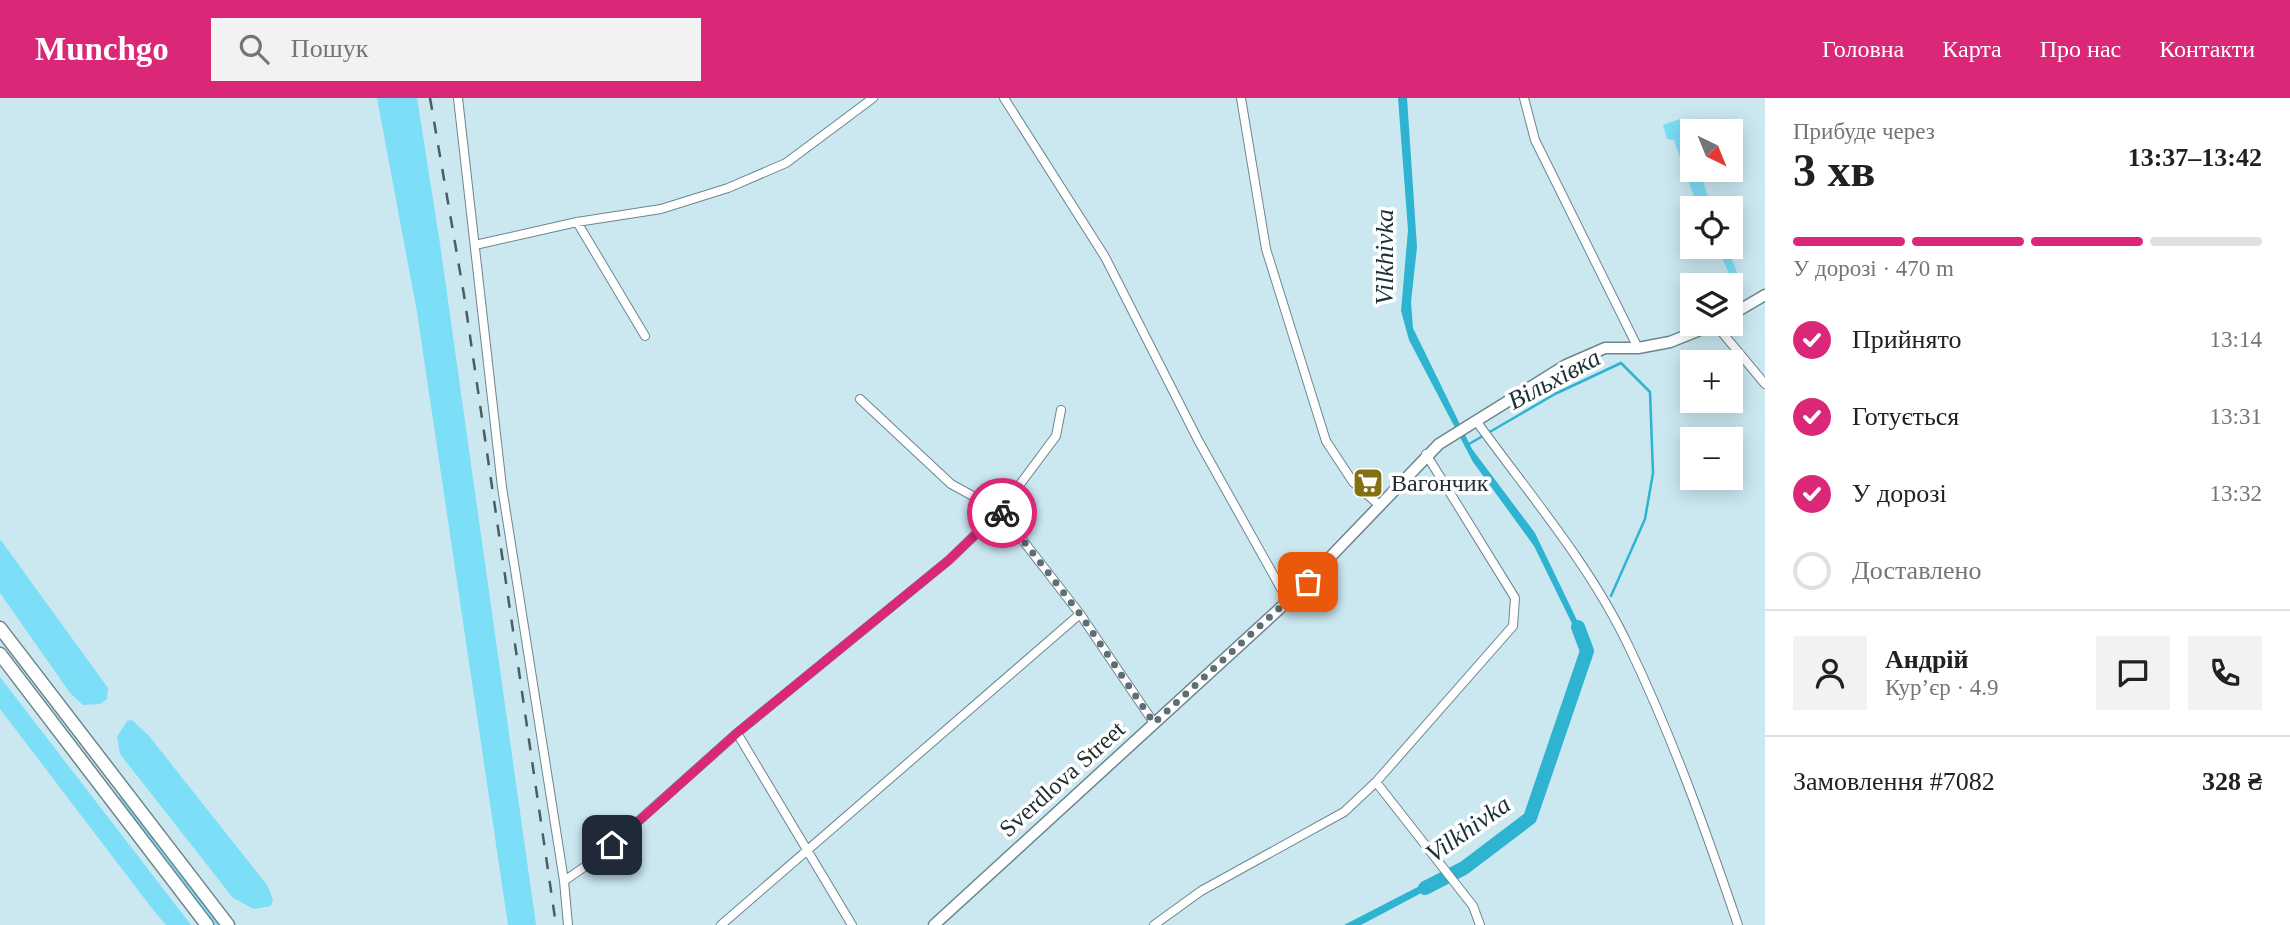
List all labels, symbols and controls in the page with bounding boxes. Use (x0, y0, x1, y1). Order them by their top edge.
search box (211, 18, 701, 81)
icon: search (235, 30, 273, 68)
text: Munchgo (35, 31, 169, 67)
text: Пошук (291, 34, 368, 63)
text: Головна (1822, 36, 1904, 62)
text: Карта (1942, 36, 2002, 62)
text: Про нас (2040, 36, 2121, 62)
text: Контакти (2159, 36, 2255, 62)
north arrow (1680, 119, 1743, 182)
map controls (1680, 119, 1743, 490)
text: Прибуде через (1793, 119, 1935, 144)
text: 13:37–13:42 (2128, 143, 2262, 172)
text: 3 хв (1793, 145, 1875, 196)
button: locate (1680, 196, 1743, 259)
water label: Vilkhivka (1370, 209, 1399, 305)
text: У дорозі · 470 m (1793, 256, 1954, 281)
button: layers (1680, 273, 1743, 336)
icon: check (1793, 321, 1831, 359)
text: Прийнято (1852, 325, 1962, 354)
text: 13:14 (2210, 327, 2262, 352)
water label: Вільхівка (1503, 343, 1605, 415)
button: + (1680, 350, 1743, 413)
icon: check (1793, 398, 1831, 436)
text: Готується (1852, 402, 1959, 431)
text: 13:31 (2210, 404, 2262, 429)
button: − (1680, 427, 1743, 490)
supermarket icon: Вагончик (1351, 466, 1385, 500)
place label: Вагончик (1391, 470, 1489, 496)
icon: check (1793, 475, 1831, 513)
courier (967, 478, 1037, 548)
text: У дорозі (1852, 479, 1947, 508)
text: 13:32 (2210, 481, 2262, 506)
icon: bike (983, 494, 1021, 532)
pin (1278, 552, 1338, 612)
text: Доставлено (1852, 556, 1982, 585)
icon: bag (1289, 563, 1327, 601)
button: person (1793, 636, 1867, 710)
button: chat (2096, 636, 2170, 710)
button: phone (2188, 636, 2262, 710)
text: Андрій (1885, 645, 1969, 674)
text: Кур’єр · 4.9 (1885, 675, 1999, 700)
street label: Sverdlova Street (994, 716, 1130, 842)
text: Замовлення #7082 (1793, 767, 1995, 796)
text: 328 ₴ (2202, 767, 2262, 796)
water label: Vilkhivka (1420, 790, 1516, 868)
pin (582, 815, 642, 875)
icon: home (593, 826, 631, 864)

